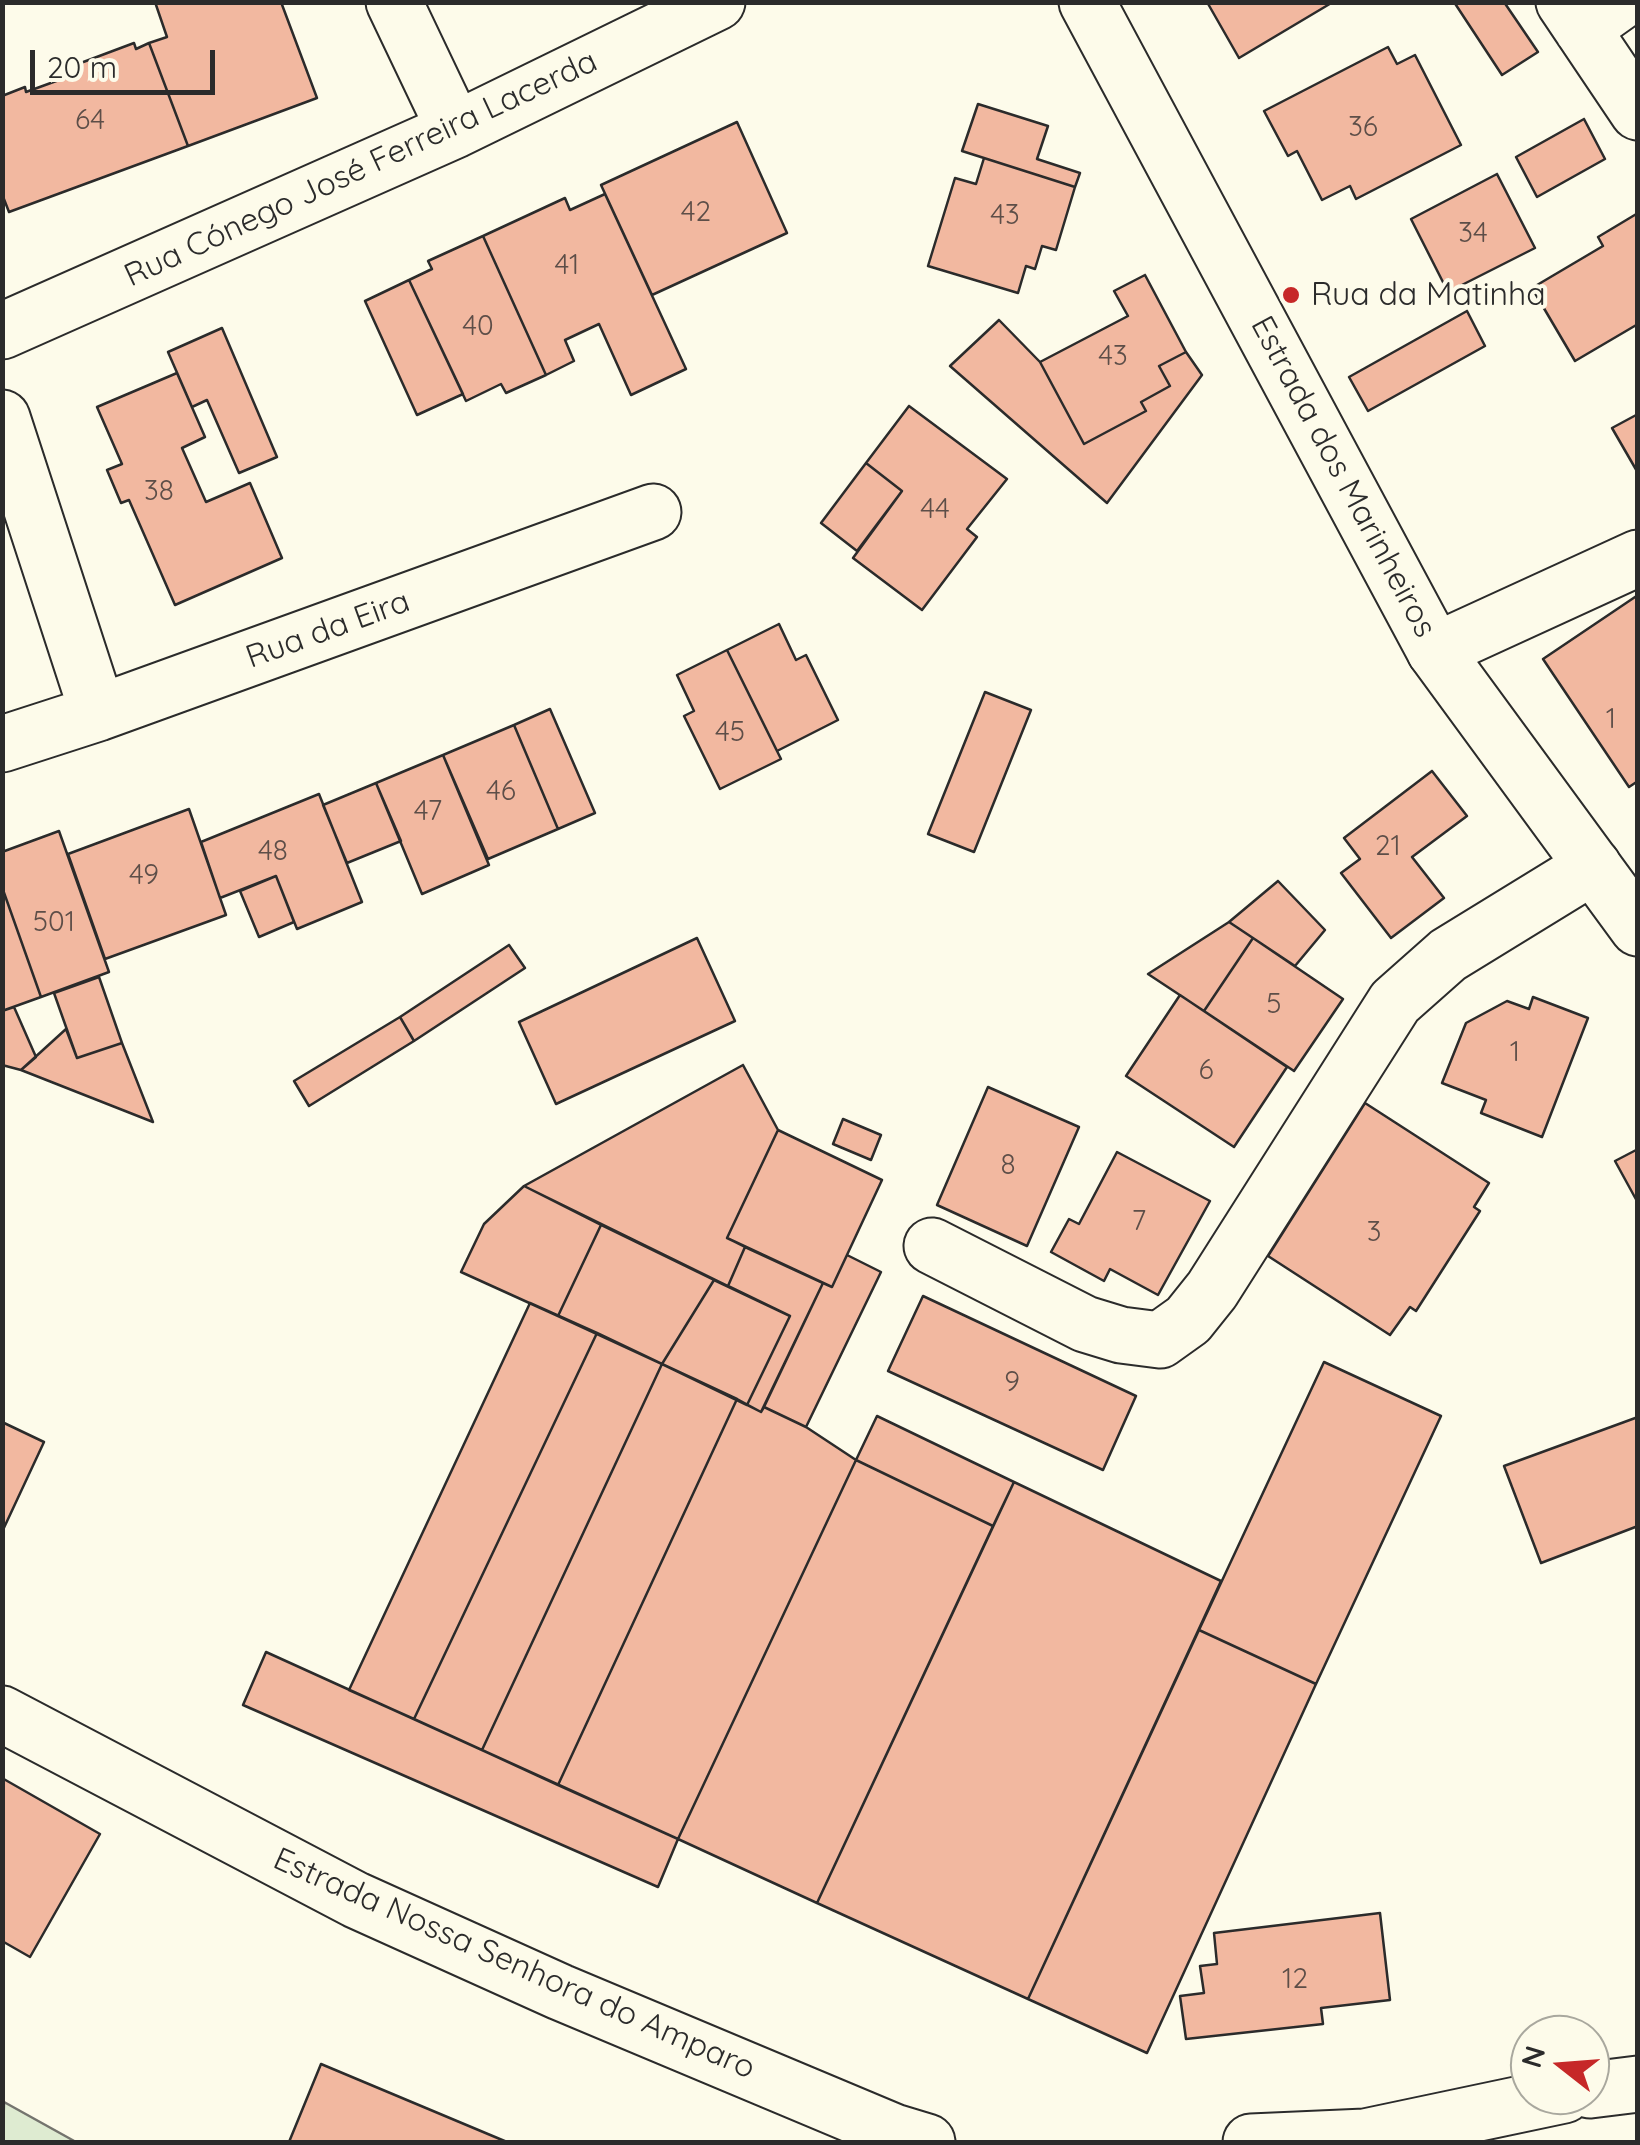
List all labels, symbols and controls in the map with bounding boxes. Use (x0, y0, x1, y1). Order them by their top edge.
scale bar (35, 30, 220, 92)
street label: Rua Cónego José Ferreira Lacerda (119, 42, 603, 296)
text: 20 m (47, 48, 117, 86)
house number: 64 (75, 104, 105, 138)
house number: 36 (1348, 111, 1378, 145)
house number: 42 (681, 196, 711, 230)
house number: 43 (990, 199, 1020, 233)
house number: 34 (1458, 217, 1488, 251)
house number: 41 (555, 249, 579, 283)
place label: Rua da Matinha (1311, 276, 1546, 314)
marker: Rua da Matinha (1280, 284, 1302, 306)
house number: 40 (462, 310, 494, 344)
street label: Estrada dos Marinheiros (1242, 310, 1444, 644)
house number: 43 (1098, 340, 1128, 374)
house number: 38 (144, 475, 174, 509)
house number: 44 (920, 493, 950, 527)
street label: Rua da Eira (241, 583, 415, 677)
house number: 1 (1606, 703, 1616, 737)
house number: 45 (715, 716, 745, 750)
house number: 46 (486, 775, 516, 809)
house number: 47 (414, 795, 442, 829)
house number: 21 (1375, 830, 1401, 864)
house number: 48 (258, 835, 288, 869)
house number: 49 (129, 859, 159, 893)
house number: 501 (33, 906, 75, 940)
house number: 5 (1266, 988, 1282, 1022)
house number: 1 (1510, 1036, 1520, 1070)
house number: 6 (1198, 1054, 1214, 1088)
house number: 8 (1000, 1149, 1016, 1183)
house number: 7 (1132, 1205, 1146, 1239)
house number: 3 (1367, 1216, 1381, 1250)
house number: 9 (1004, 1366, 1020, 1400)
street label: Estrada Nossa Senhora do Amparo (267, 1840, 761, 2088)
house number: 12 (1282, 1963, 1308, 1997)
north arrow (1510, 2015, 1610, 2115)
text: N (1513, 2042, 1552, 2072)

